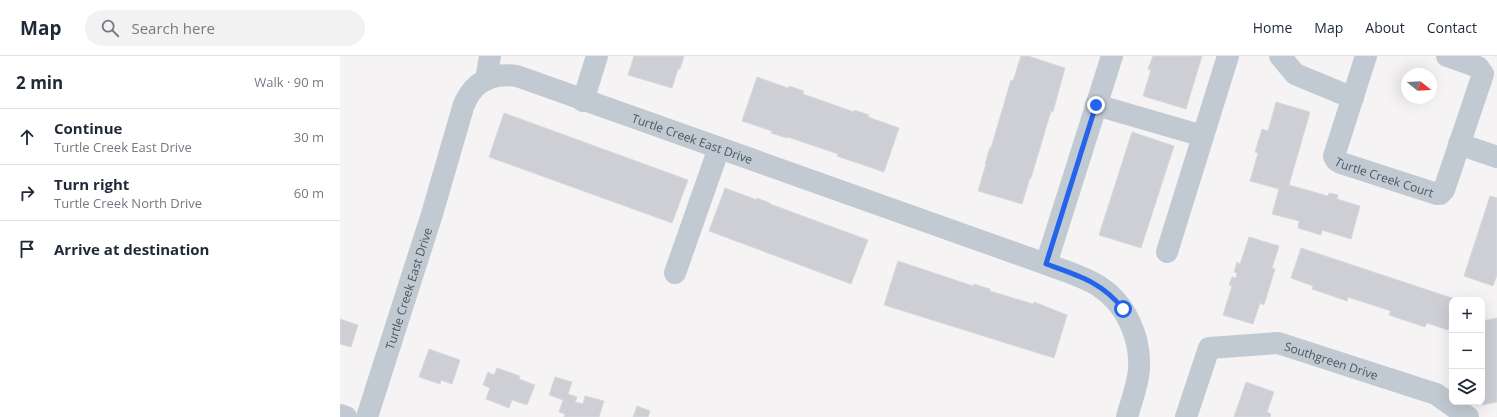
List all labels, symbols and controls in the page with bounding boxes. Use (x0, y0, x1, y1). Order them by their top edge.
search box (85, 10, 365, 46)
text: Map (20, 15, 61, 41)
icon: search (99, 17, 121, 39)
text: Search here (131, 18, 215, 38)
text: Home (1253, 18, 1292, 37)
text: Map (1314, 18, 1343, 37)
text: About (1365, 18, 1405, 37)
text: Contact (1427, 18, 1477, 37)
north arrow (1401, 68, 1437, 104)
text: 2 min (16, 71, 63, 94)
text: Walk · 90 m (254, 73, 324, 91)
route end (1087, 96, 1105, 114)
street label: Turtle Creek East Drive (630, 109, 755, 168)
text: Continue (54, 118, 122, 138)
icon: ahead (16, 126, 38, 148)
text: 30 m (294, 128, 324, 146)
text: Turtle Creek East Drive (54, 138, 192, 156)
street label: Turtle Creek Court (1332, 153, 1436, 201)
text: Turn right (54, 174, 129, 194)
icon: right (16, 182, 38, 204)
text: 60 m (294, 184, 324, 202)
text: Turtle Creek North Drive (54, 194, 202, 212)
street label: Turtle Creek East Drive (381, 225, 436, 352)
icon: arrive (16, 238, 38, 260)
text: Arrive at destination (54, 239, 209, 259)
map controls (1449, 297, 1485, 405)
button: + (1449, 297, 1485, 333)
route start (1114, 300, 1132, 318)
button: − (1449, 333, 1485, 369)
street label: Southgreen Drive (1282, 337, 1381, 383)
button: layers (1449, 369, 1485, 405)

